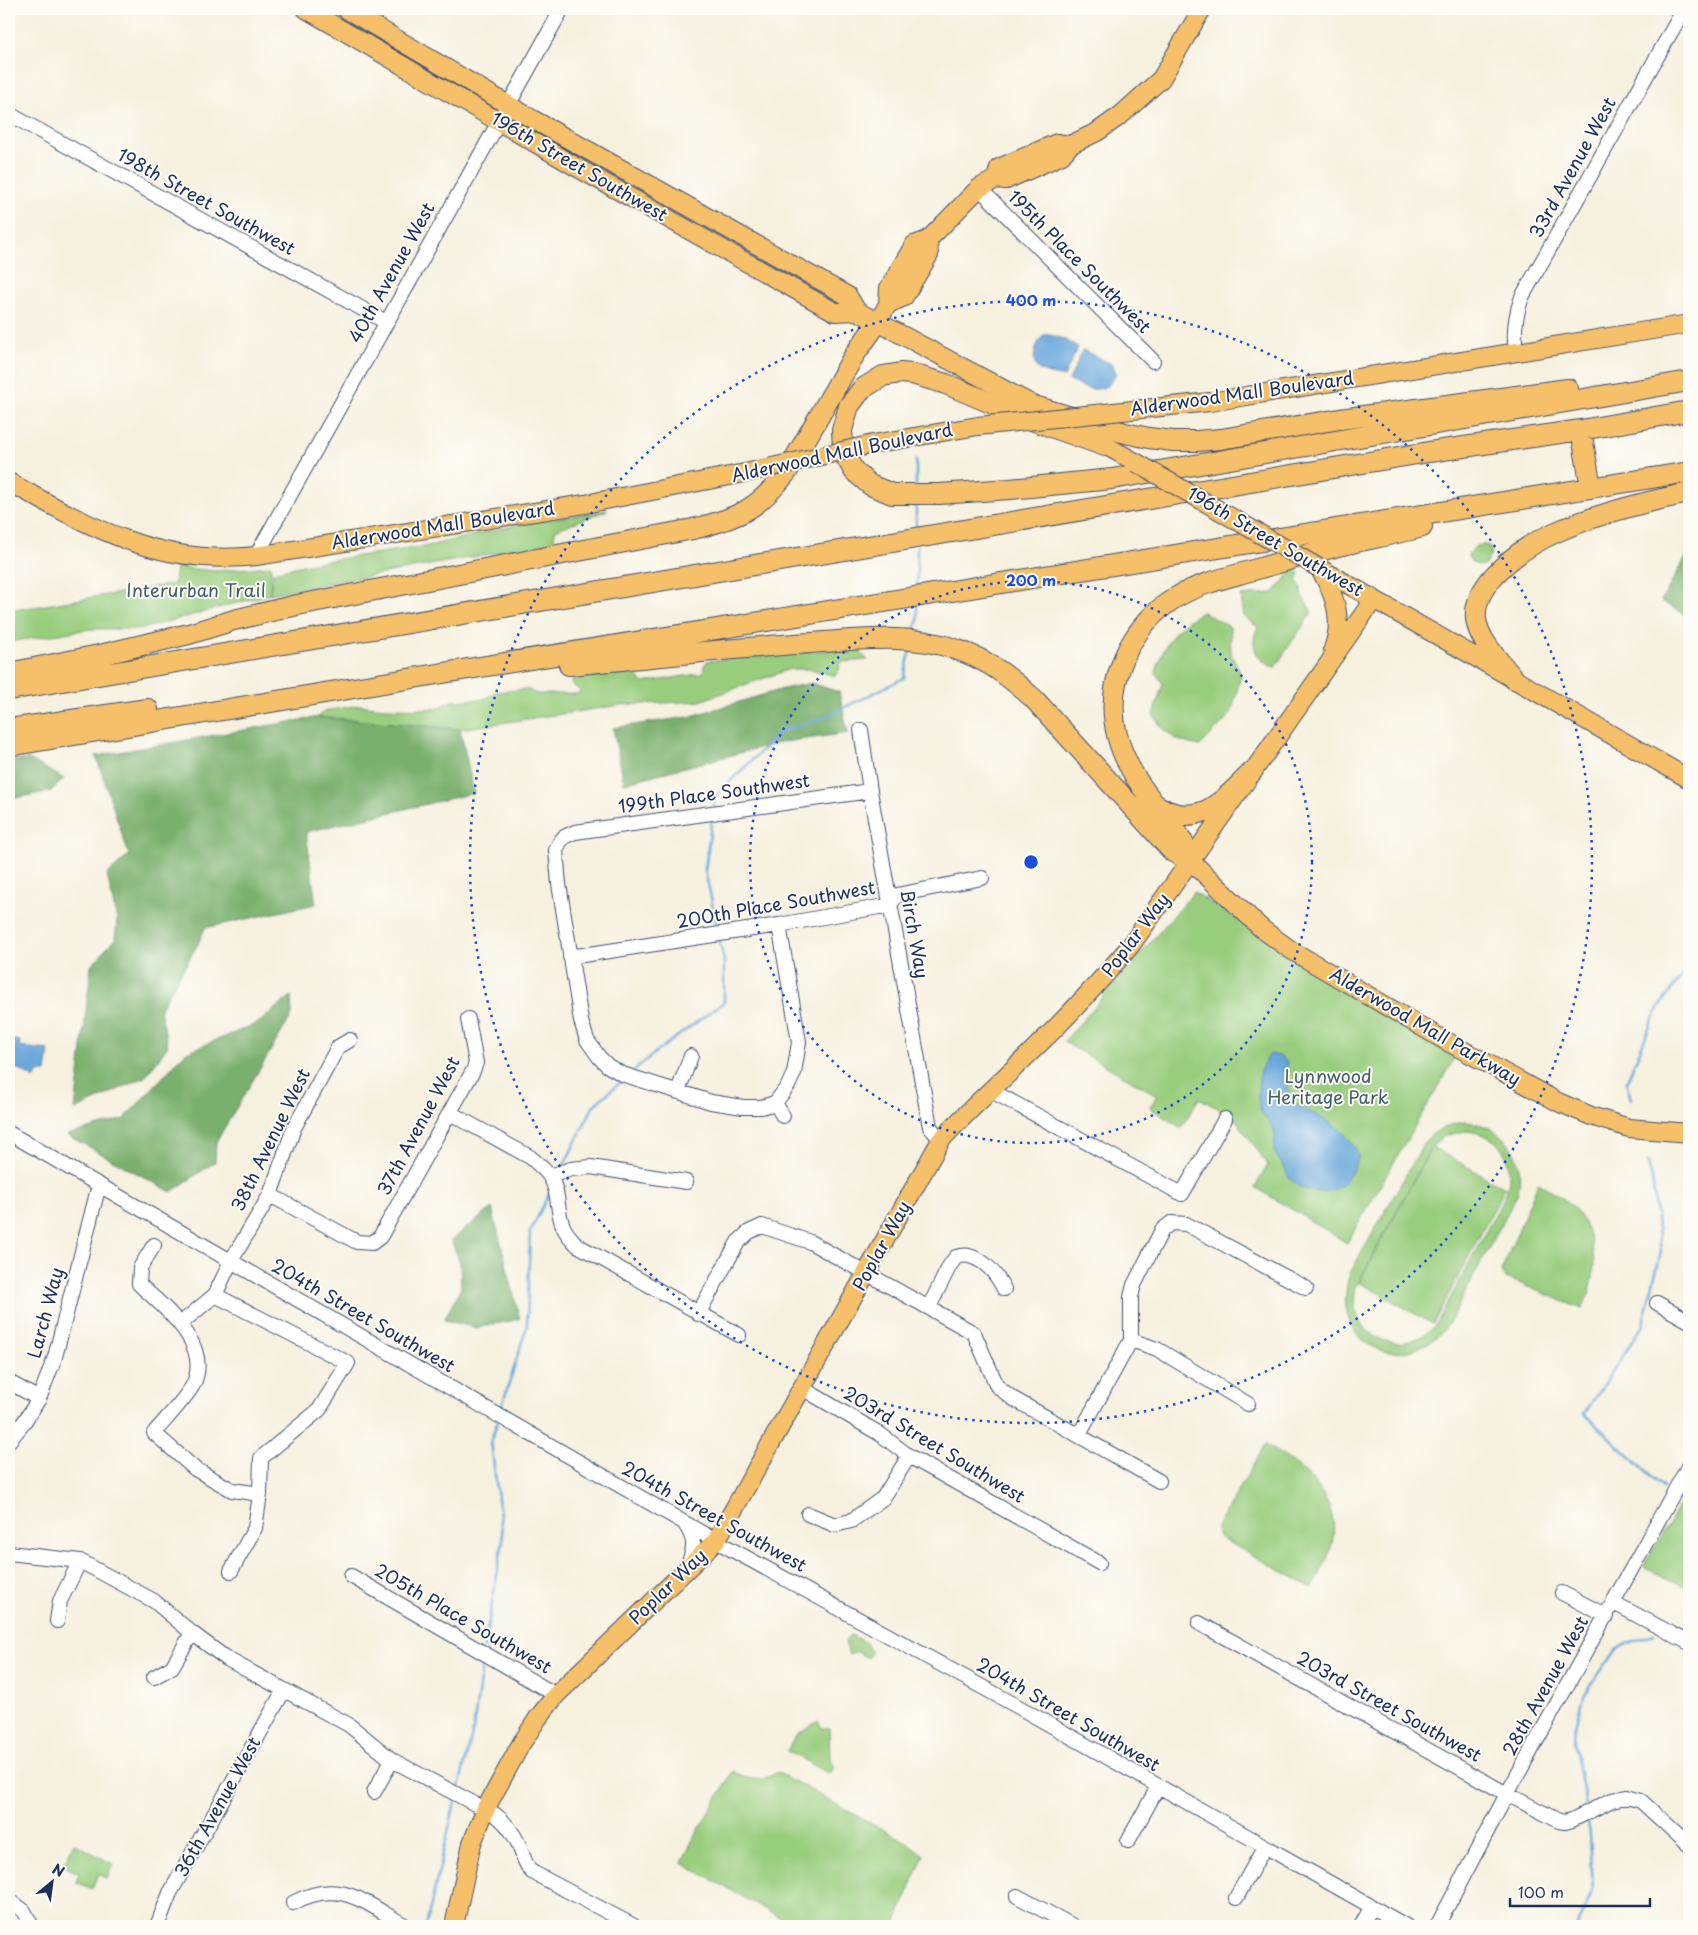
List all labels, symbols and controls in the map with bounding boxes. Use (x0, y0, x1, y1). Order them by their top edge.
street label: 33rd Avenue West (1522, 92, 1622, 243)
street label: 196th Street Southwest (486, 104, 673, 227)
street label: 198th Street Southwest (113, 140, 301, 261)
street label: 195th Place Southwest (1002, 183, 1158, 339)
street label: 40th Avenue West (341, 197, 441, 348)
text: 400 m (1006, 288, 1056, 311)
street label: Alderwood Mall Boulevard (1128, 363, 1355, 422)
street label: Alderwood Mall Boulevard (729, 415, 955, 488)
street label: 196th Street Southwest (1182, 479, 1369, 602)
street label: Alderwood Mall Boulevard (329, 494, 556, 555)
text: 200 m (1006, 568, 1056, 591)
park label: Interurban Trail (126, 576, 266, 603)
street label: 199th Place Southwest (616, 766, 811, 819)
centre of rings (1022, 853, 1040, 871)
street label: 200th Place Southwest (674, 873, 877, 934)
street label: Poplar Way (1094, 886, 1176, 982)
street label: Birch Way (894, 887, 937, 980)
street label: Alderwood Mall Parkway (1325, 960, 1526, 1092)
street label: 37th Avenue West (370, 1051, 466, 1200)
park label: Lynnwood Heritage Park (1267, 1062, 1389, 1110)
street label: 38th Avenue West (223, 1063, 316, 1215)
street label: Poplar Way (845, 1195, 917, 1295)
street label: 204th Street Southwest (267, 1251, 460, 1378)
street label: Larch Way (19, 1264, 70, 1361)
street label: 203rd Street Southwest (839, 1379, 1031, 1509)
street label: 204th Street Southwest (617, 1454, 812, 1578)
street label: Poplar Way (622, 1542, 712, 1630)
street label: 205th Place Southwest (370, 1556, 557, 1679)
street label: 28th Avenue West (1495, 1611, 1594, 1760)
street label: 203rd Street Southwest (1292, 1644, 1487, 1768)
street label: 204th Street Southwest (972, 1650, 1165, 1777)
street label: 36th Avenue West (167, 1731, 266, 1881)
north arrow (28, 1858, 78, 1908)
text: N (49, 1858, 68, 1882)
scale bar (1510, 1875, 1650, 1907)
text: 100 m (1518, 1880, 1564, 1903)

